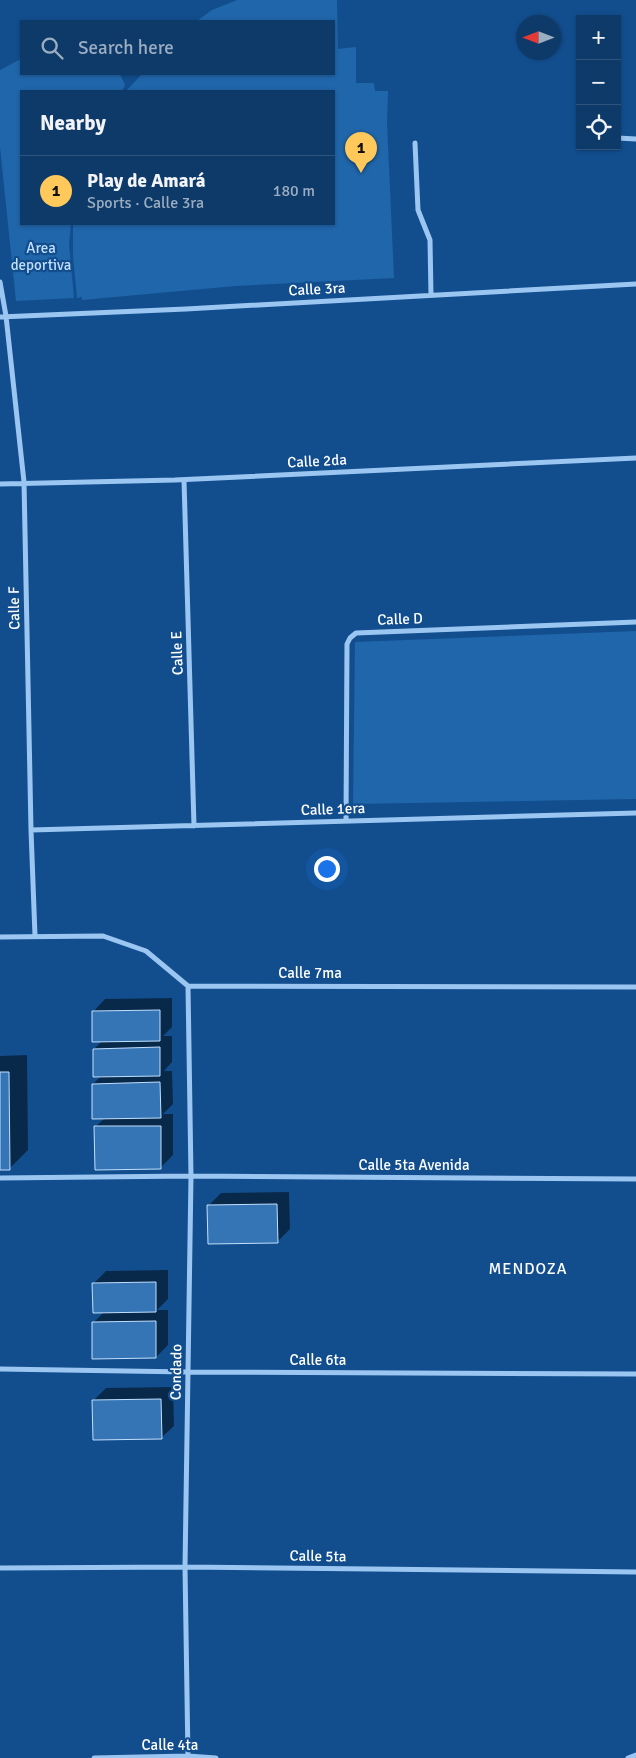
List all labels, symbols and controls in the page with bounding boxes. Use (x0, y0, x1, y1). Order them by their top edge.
north arrow (516, 15, 561, 60)
map controls (576, 15, 621, 150)
button: + (576, 15, 621, 60)
search box (20, 20, 335, 75)
icon: search (38, 34, 66, 62)
text: Search here (78, 36, 174, 60)
button: − (576, 60, 621, 105)
button: locate (576, 105, 621, 150)
text: Nearby (40, 110, 106, 136)
pin: 1 (345, 132, 377, 173)
text: Play de Amará (87, 169, 206, 193)
text: 1 (52, 181, 60, 201)
text: 180 m (273, 181, 315, 201)
text: Sports · Calle 3ra (87, 193, 204, 213)
park label: Area deportiva (11, 239, 71, 274)
street label: Calle 3ra (288, 279, 346, 299)
street label: Calle 2da (287, 450, 347, 472)
street label: Calle F (5, 586, 23, 630)
street label: Calle D (377, 609, 423, 629)
street label: Calle E (167, 631, 187, 675)
street label: Calle 1era (300, 799, 366, 819)
your location (314, 856, 340, 882)
street label: Calle 7ma (278, 964, 342, 982)
street label: Calle 5ta Avenida (359, 1156, 469, 1174)
district label: MENDOZA (488, 1259, 568, 1279)
street label: Condado (167, 1344, 185, 1400)
street label: Calle 6ta (290, 1351, 346, 1369)
street label: Calle 5ta (289, 1547, 347, 1565)
street label: Calle 4ta (142, 1736, 198, 1754)

